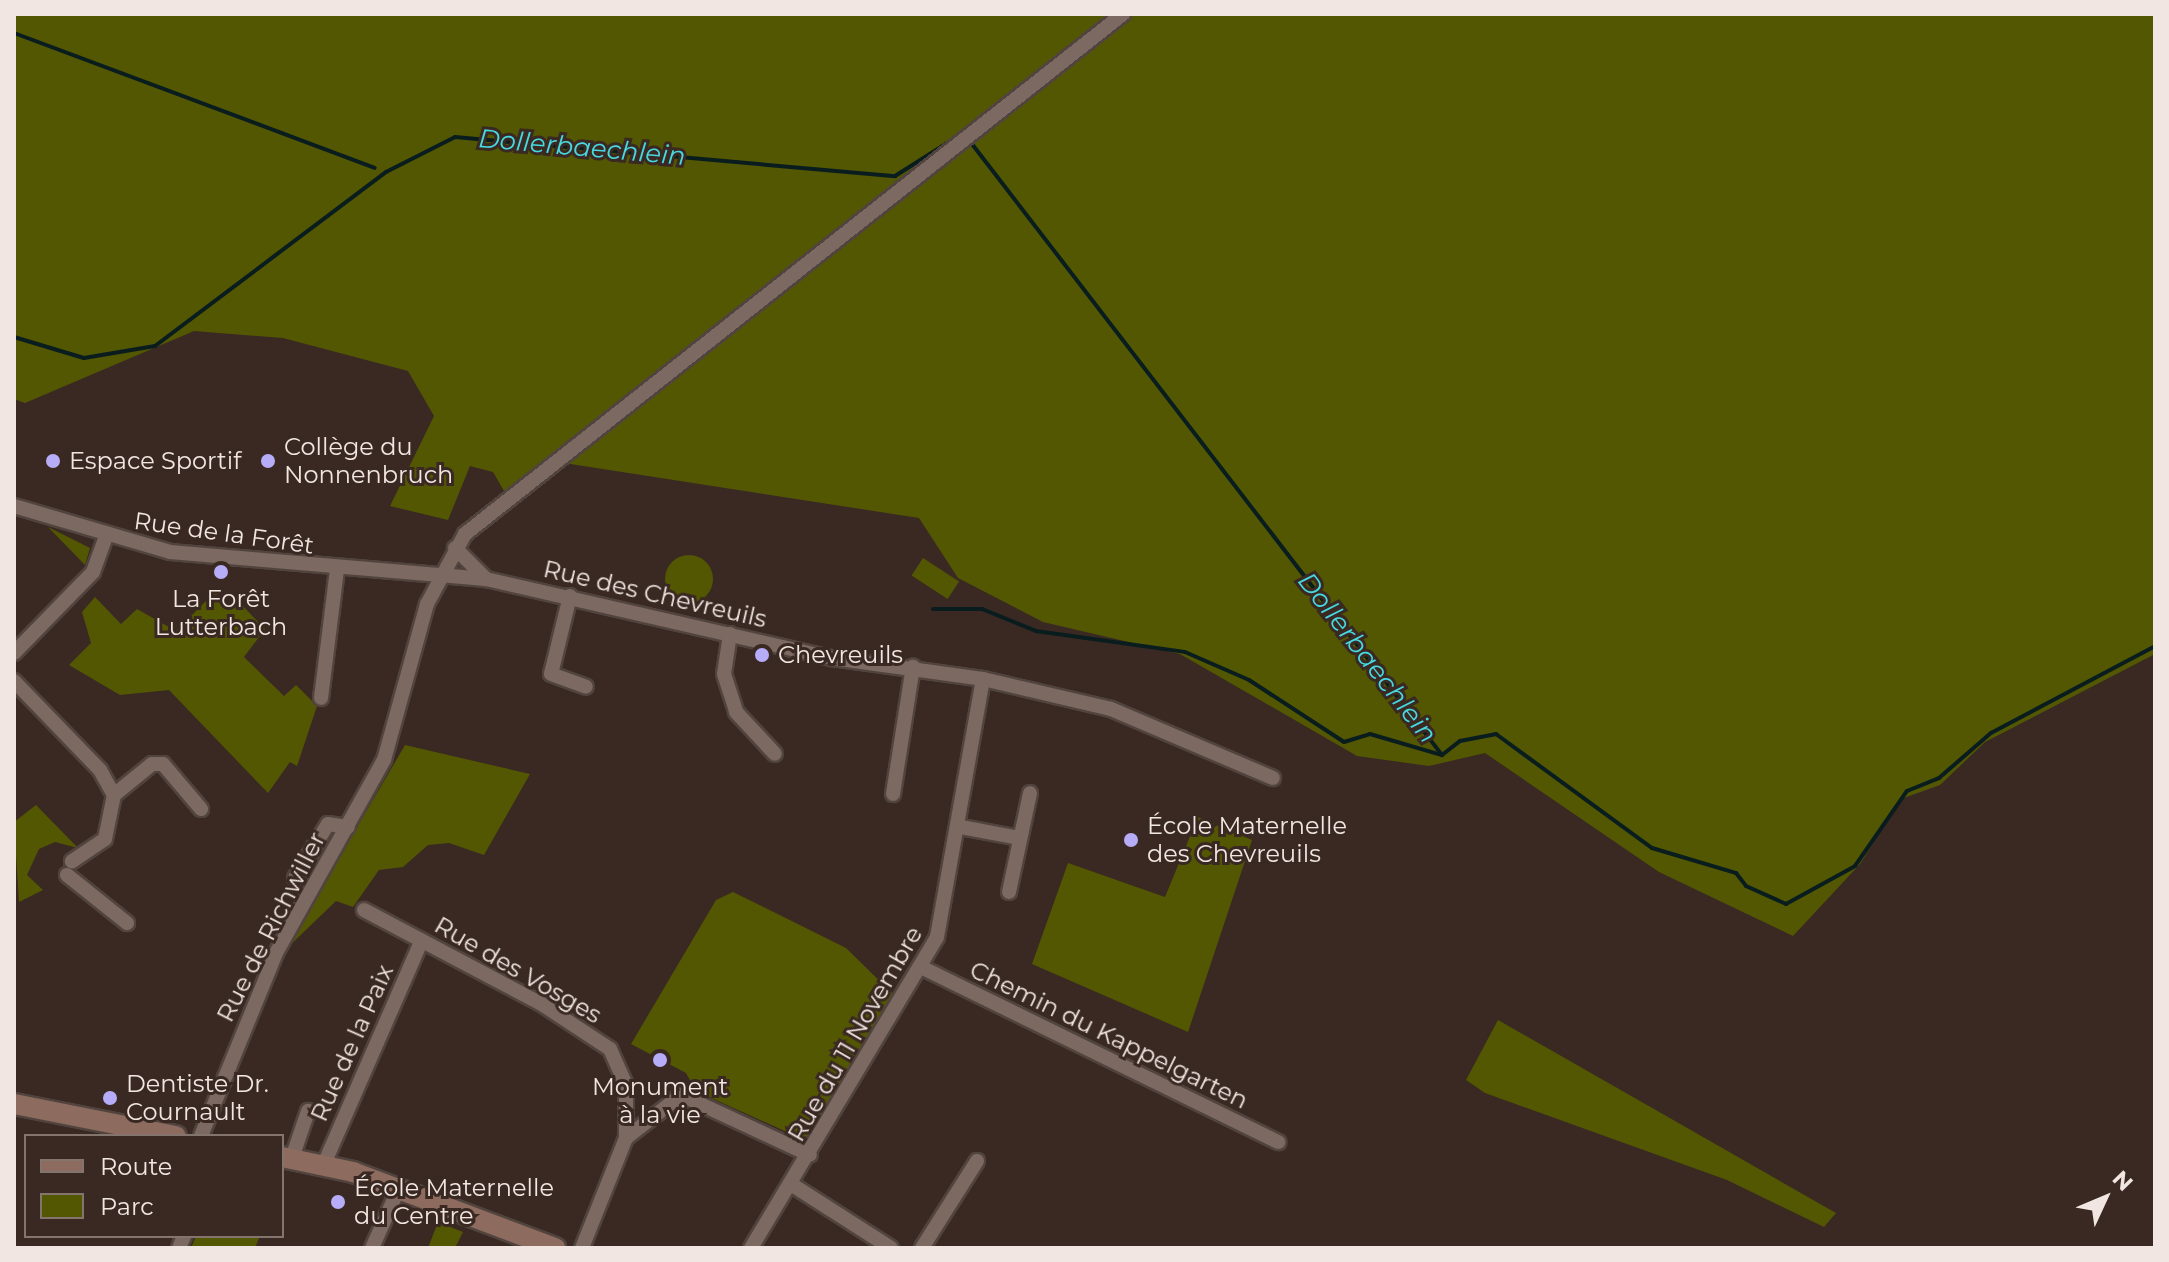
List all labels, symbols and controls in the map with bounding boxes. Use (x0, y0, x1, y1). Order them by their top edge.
water label: Dollerbaechlein (477, 123, 687, 173)
place label: Collège du Nonnenbruch (284, 433, 453, 489)
place label: Espace Sportif (69, 447, 241, 475)
marker: Espace Sportif (44, 452, 62, 470)
marker: Collège du Nonnenbruch (259, 452, 277, 470)
street label: Rue de la Forêt (132, 506, 316, 560)
street label: Rue des Chevreuils (541, 554, 769, 634)
marker: La Forêt Lutterbach (212, 563, 230, 581)
water label: Dollerbaechlein (1291, 566, 1443, 750)
place label: La Forêt Lutterbach (155, 585, 287, 641)
place label: Chevreuils (778, 641, 903, 669)
marker: Chevreuils (753, 646, 771, 664)
place label: École Maternelle des Chevreuils (1147, 812, 1347, 868)
street label: Rue de Richwiller (211, 827, 331, 1027)
marker: École Maternelle des Chevreuils (1122, 831, 1140, 849)
street label: Rue des Vosges (429, 911, 607, 1029)
street label: Rue du 11 Novembre (782, 921, 928, 1147)
street label: Chemin du Kappelgarten (965, 955, 1253, 1115)
street label: Rue de la Paix (305, 960, 399, 1126)
marker: Monument à la vie (651, 1051, 669, 1069)
place label: Dentiste Dr. Cournault (126, 1070, 269, 1126)
place label: Monument à la vie (592, 1073, 728, 1129)
marker: Dentiste Dr. Cournault (101, 1089, 119, 1107)
legend (24, 1134, 284, 1238)
text: Route (100, 1152, 172, 1181)
north arrow (2065, 1158, 2145, 1238)
text: N (2107, 1165, 2139, 1197)
place label: École Maternelle du Centre (354, 1174, 554, 1230)
text: Parc (100, 1192, 154, 1221)
marker: École Maternelle du Centre (329, 1193, 347, 1211)

